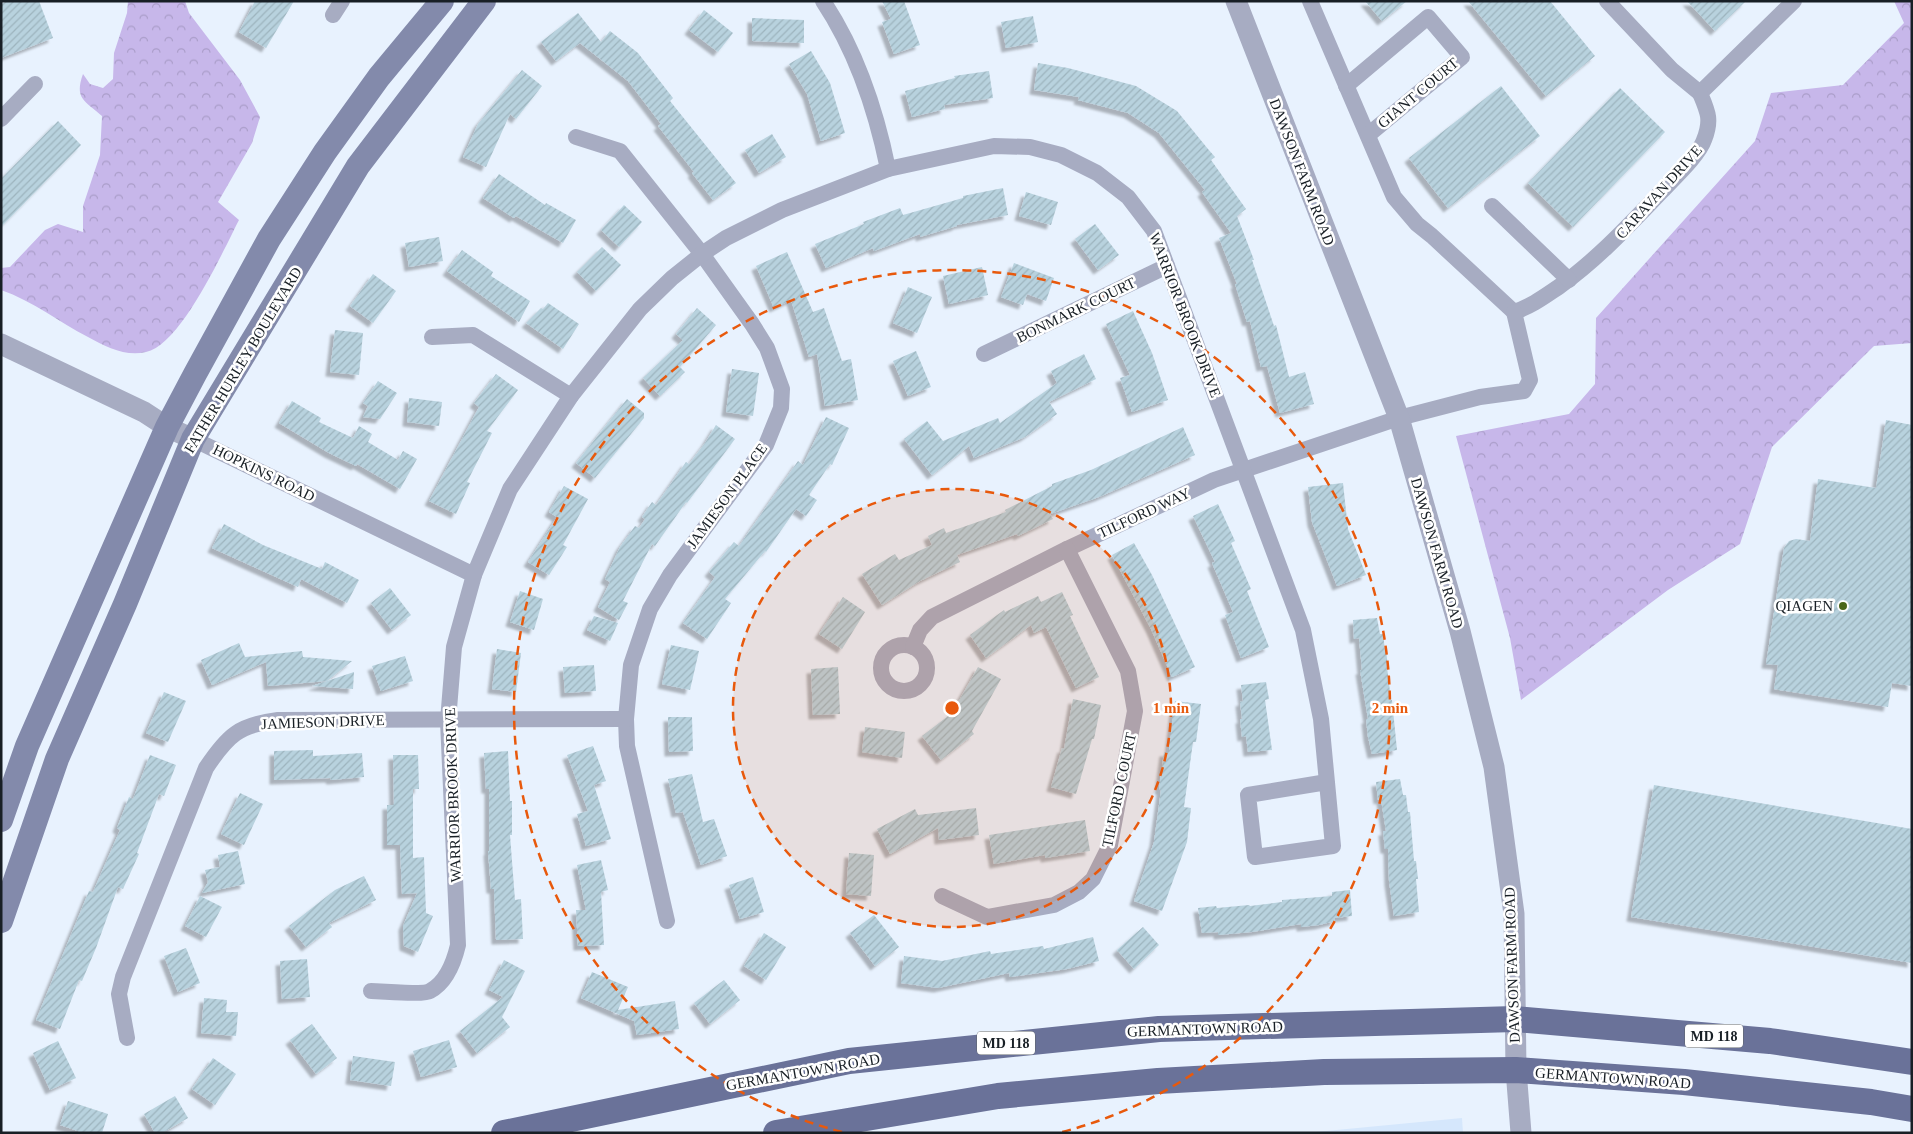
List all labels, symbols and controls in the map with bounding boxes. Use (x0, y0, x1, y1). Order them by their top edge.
street label: GIANT COURT (1375, 55, 1461, 131)
street label: DAWSON FARM ROAD (1267, 96, 1337, 248)
street label: CARAVAN DRIVE (1613, 142, 1705, 242)
street label: WARRIOR BROOK DRIVE (1146, 230, 1224, 400)
street label: FATHER HURLEY BOULEVARD (181, 264, 305, 456)
street label: BONMARK COURT (1014, 274, 1138, 346)
street label: HOPKINS ROAD (210, 441, 318, 505)
street label: JAMIESON PLACE (684, 441, 770, 551)
street label: DAWSON FARM ROAD (1408, 476, 1466, 630)
street label: TILFORD WAY (1095, 485, 1193, 541)
place label: QIAGEN (1776, 598, 1833, 614)
marker: QIAGEN (1837, 600, 1849, 612)
centre of rings (943, 699, 961, 717)
text: 1 min (1153, 700, 1190, 716)
text: 2 min (1372, 700, 1409, 716)
street label: WARRIOR BROOK DRIVE (442, 707, 464, 883)
street label: JAMIESON DRIVE (261, 712, 385, 732)
street label: TILFORD COURT (1099, 731, 1139, 849)
street label: DAWSON FARM ROAD (1501, 887, 1523, 1043)
street label: GERMANTOWN ROAD (1127, 1018, 1283, 1040)
road number: MD 118 (1685, 1024, 1743, 1048)
road number: MD 118 (977, 1032, 1035, 1054)
street label: GERMANTOWN ROAD (725, 1051, 881, 1093)
street label: GERMANTOWN ROAD (1535, 1065, 1692, 1091)

